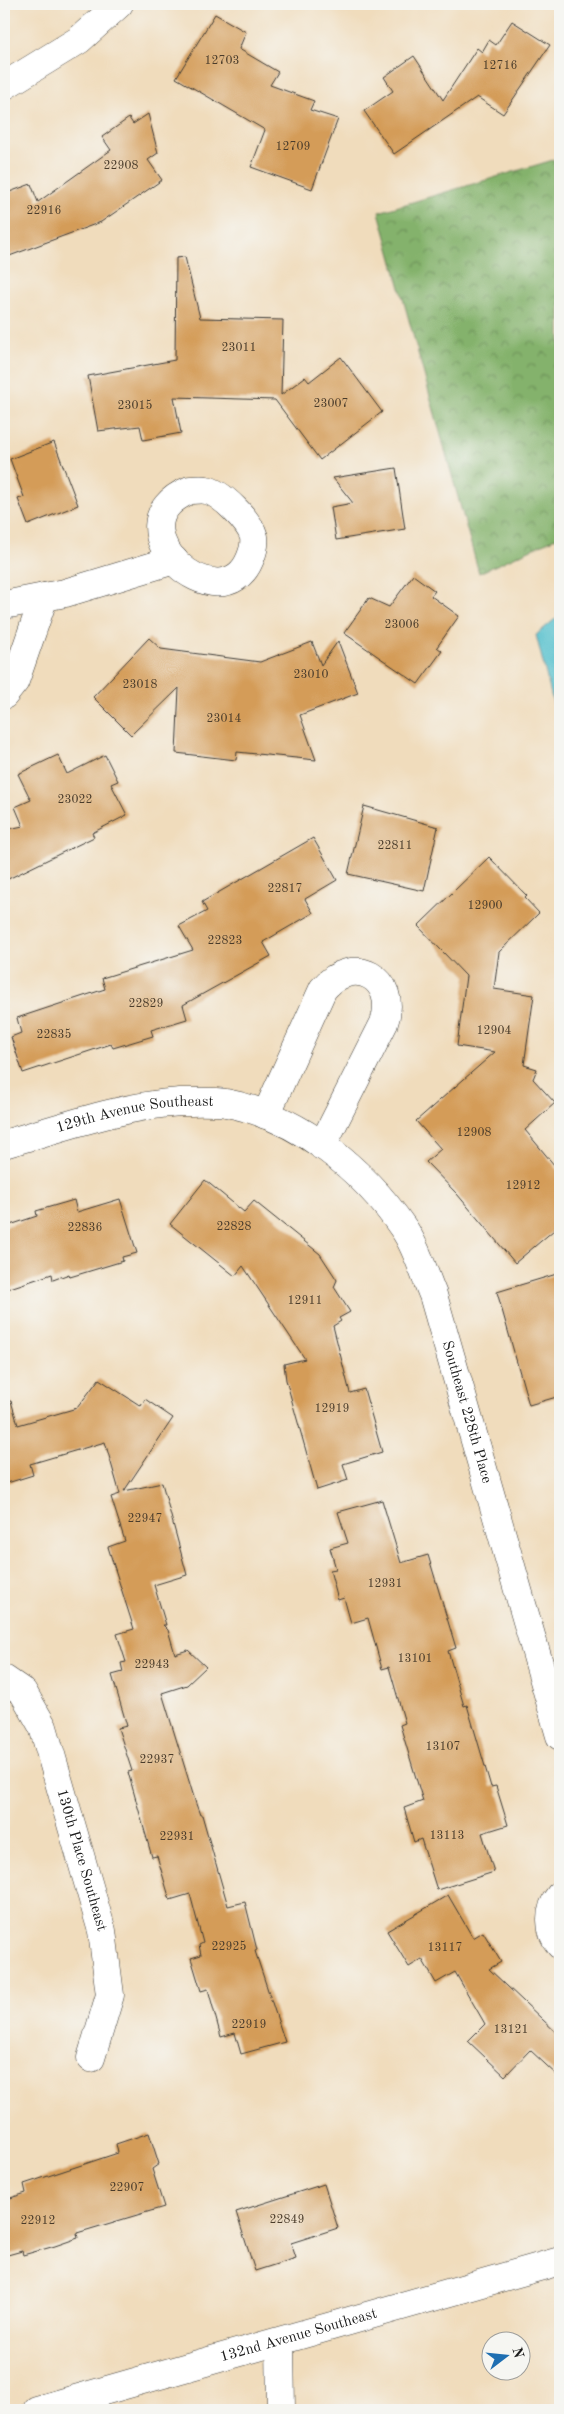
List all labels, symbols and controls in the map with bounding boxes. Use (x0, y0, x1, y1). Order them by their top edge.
house number: 12703 (205, 55, 239, 67)
house number: 12716 (483, 60, 517, 72)
house number: 12709 (276, 141, 310, 153)
house number: 22908 (104, 160, 138, 172)
house number: 22916 (27, 205, 61, 217)
house number: 23011 (222, 342, 256, 354)
house number: 23007 (314, 398, 348, 410)
house number: 23015 (118, 399, 152, 412)
house number: 23006 (385, 619, 419, 631)
house number: 23010 (294, 669, 328, 681)
house number: 23018 (123, 679, 157, 691)
house number: 23014 (207, 713, 241, 725)
house number: 23022 (58, 794, 92, 806)
house number: 22811 (378, 840, 412, 852)
house number: 22817 (268, 883, 302, 895)
house number: 12900 (468, 900, 502, 912)
house number: 22823 (208, 935, 242, 947)
house number: 22829 (129, 998, 163, 1010)
house number: 12904 (477, 1025, 511, 1037)
house number: 22835 (37, 1028, 71, 1041)
street label: 129th Avenue Southeast (54, 1094, 214, 1136)
house number: 12908 (457, 1127, 491, 1139)
house number: 12912 (506, 1180, 540, 1192)
house number: 22828 (217, 1221, 251, 1233)
house number: 22836 (68, 1222, 102, 1234)
house number: 12911 (288, 1295, 322, 1307)
street label: Southeast 228th Place (439, 1339, 494, 1485)
house number: 12919 (315, 1403, 349, 1415)
house number: 22947 (128, 1513, 162, 1525)
house number: 12931 (368, 1578, 402, 1590)
house number: 13101 (398, 1653, 432, 1665)
house number: 22943 (135, 1659, 169, 1671)
house number: 13107 (426, 1741, 460, 1753)
house number: 22937 (140, 1754, 174, 1766)
street label: 130th Place Southeast (54, 1787, 109, 1933)
house number: 13113 (430, 1830, 464, 1842)
house number: 22931 (160, 1831, 194, 1843)
house number: 22925 (212, 1940, 246, 1953)
house number: 13117 (428, 1942, 462, 1954)
house number: 22919 (232, 2019, 266, 2031)
house number: 13121 (494, 2024, 528, 2036)
house number: 22907 (110, 2182, 144, 2194)
house number: 22849 (270, 2214, 304, 2226)
house number: 22912 (21, 2215, 55, 2227)
street label: 132nd Avenue Southeast (218, 2306, 379, 2365)
north arrow (482, 2332, 532, 2382)
text: N (509, 2346, 526, 2360)

